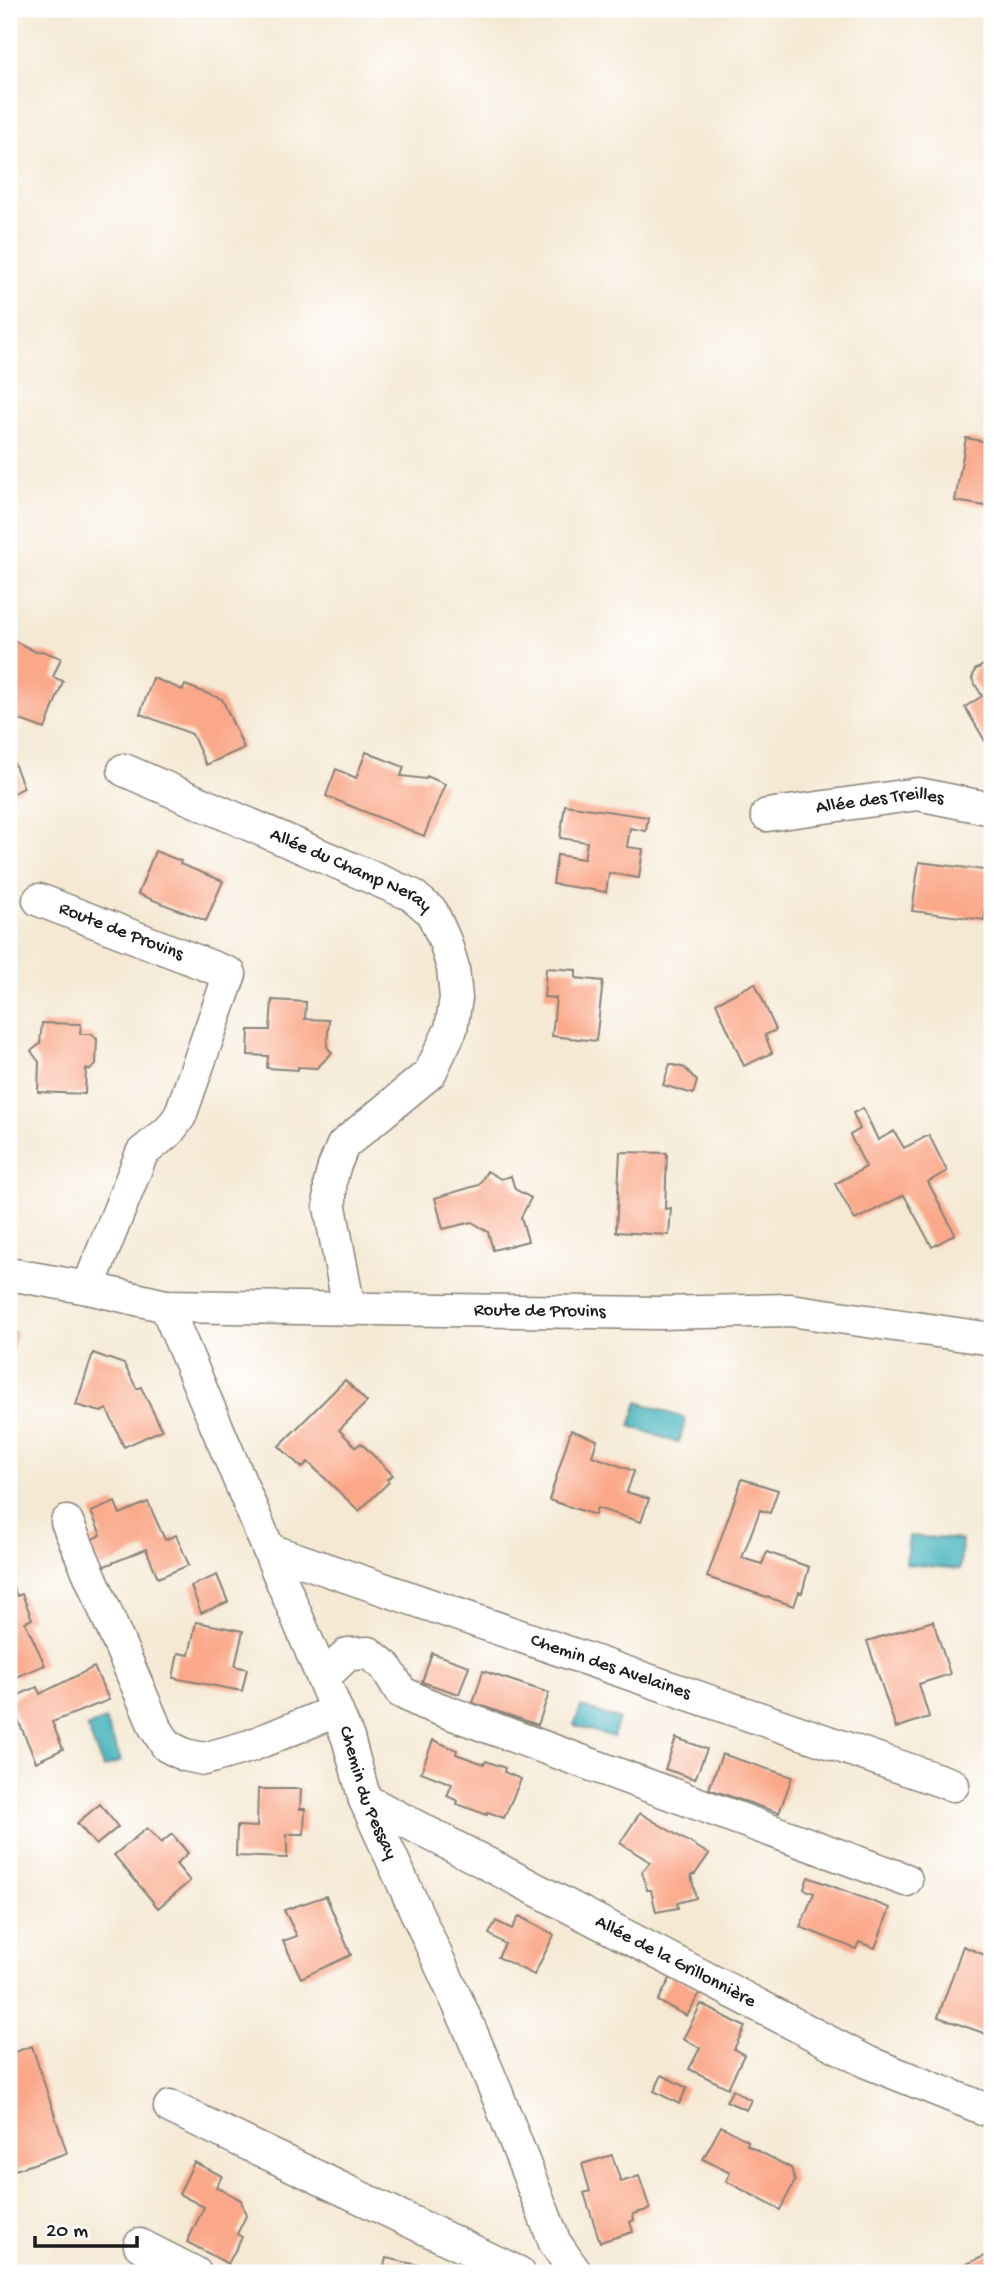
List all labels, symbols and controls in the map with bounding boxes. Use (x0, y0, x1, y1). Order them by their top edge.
street label: Allée des Treilles (814, 782, 947, 820)
street label: Allée du Champ Neray (266, 823, 437, 918)
street label: Route de Provins (55, 897, 188, 967)
street label: Route de Provins (474, 1299, 607, 1324)
street label: Chemin des Avelaines (527, 1629, 695, 1706)
street label: Chemin du Pessay (333, 1723, 402, 1864)
street label: Allée de la Grillonnière (591, 1911, 760, 2013)
scale bar (35, 2205, 136, 2249)
text: 20 m (46, 2220, 88, 2245)

